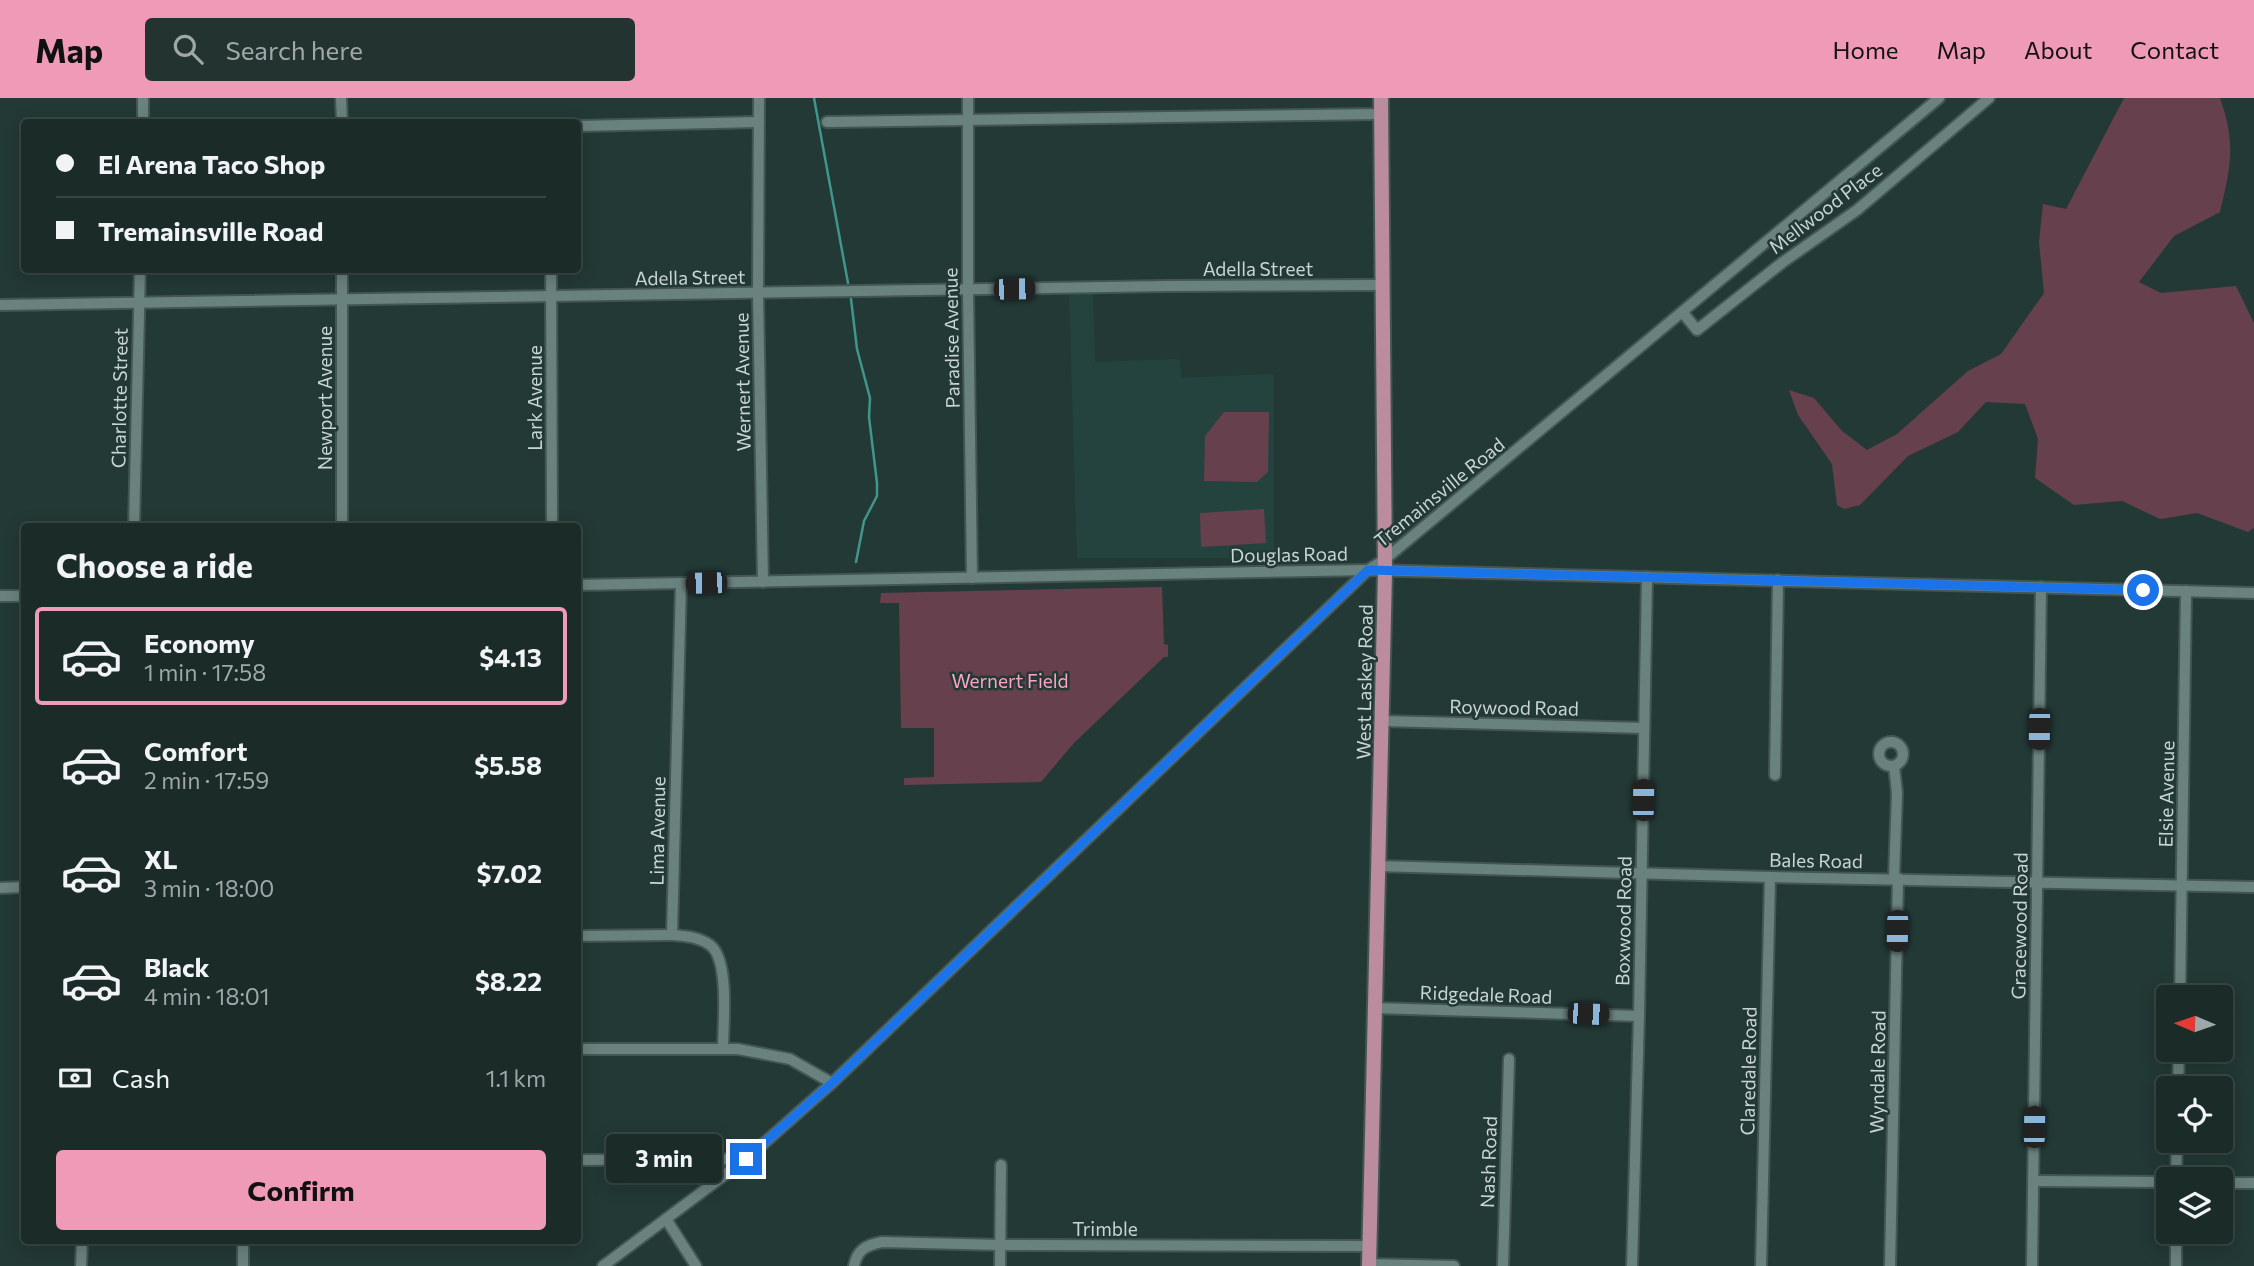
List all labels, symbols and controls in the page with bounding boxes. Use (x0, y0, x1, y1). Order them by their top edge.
search box (145, 18, 635, 81)
text: Map (35, 29, 103, 70)
icon: search (169, 30, 207, 68)
text: Search here (225, 34, 363, 65)
text: Home (1833, 35, 1899, 64)
text: Map (1937, 35, 1986, 64)
text: About (2024, 35, 2092, 64)
text: Contact (2130, 35, 2219, 64)
text: El Arena Taco Shop (98, 148, 325, 179)
street label: Mellwood Place (1764, 158, 1886, 258)
text: Tremainsville Road (98, 215, 323, 246)
street label: Adella Street (1203, 257, 1314, 280)
street label: Adella Street (635, 265, 746, 289)
street label: Paradise Avenue (938, 267, 964, 409)
car (993, 278, 1036, 300)
street label: Wernert Avenue (729, 312, 755, 452)
street label: Newport Avenue (313, 326, 336, 470)
street label: Charlotte Street (106, 327, 132, 468)
street label: Lark Avenue (523, 345, 546, 451)
street label: Tremainsville Road (1369, 432, 1509, 552)
street label: Douglas Road (1230, 541, 1348, 567)
text: Choose a ride (56, 545, 253, 585)
car (685, 572, 728, 594)
route start (2127, 574, 2159, 606)
street label: West Laskey Road (1351, 604, 1377, 760)
icon: car (60, 625, 123, 688)
text: Economy (144, 627, 255, 658)
text: $4.13 (479, 641, 542, 672)
text: 1 min · 17:58 (144, 658, 266, 686)
park label: Wernert Field (951, 669, 1069, 692)
street label: Roywood Road (1449, 694, 1579, 720)
car (2029, 708, 2050, 750)
icon: car (60, 733, 123, 796)
text: Comfort (144, 735, 247, 766)
street label: Elsie Avenue (2154, 740, 2178, 848)
text: $5.58 (474, 749, 542, 780)
text: 2 min · 17:59 (144, 766, 269, 794)
street label: Lima Avenue (645, 776, 669, 886)
car (1633, 779, 1654, 821)
icon: car (60, 841, 123, 904)
text: XL (144, 843, 178, 874)
street label: Bales Road (1769, 848, 1863, 872)
street label: Gracewood Road (2006, 852, 2032, 1000)
street label: Boxwood Road (1610, 856, 1636, 986)
text: $7.02 (476, 857, 542, 888)
text: 3 min · 18:00 (144, 874, 274, 902)
car (1887, 910, 1908, 952)
icon: car (60, 949, 123, 1012)
text: Black (144, 951, 210, 982)
text: $8.22 (475, 965, 542, 996)
street label: Ridgedale Road (1419, 980, 1553, 1008)
text: 4 min · 18:01 (144, 982, 270, 1010)
north arrow (2156, 985, 2233, 1062)
map controls (2156, 985, 2233, 1244)
car (1567, 1003, 1610, 1025)
street label: Claredale Road (1735, 1006, 1761, 1136)
street label: Wyndale Road (1864, 1010, 1890, 1134)
icon: cash (56, 1059, 94, 1097)
text: Cash (112, 1062, 170, 1093)
text: 1.1 km (486, 1064, 546, 1092)
button: locate (2156, 1076, 2233, 1153)
car (2024, 1106, 2045, 1148)
street label: Nash Road (1475, 1116, 1501, 1208)
callout: 3 min (606, 1134, 722, 1184)
route end (730, 1143, 762, 1175)
text: 3 min (635, 1144, 693, 1172)
button: Confirm (56, 1150, 546, 1230)
button: layers (2156, 1167, 2233, 1244)
street label: Trimble (1072, 1217, 1138, 1240)

